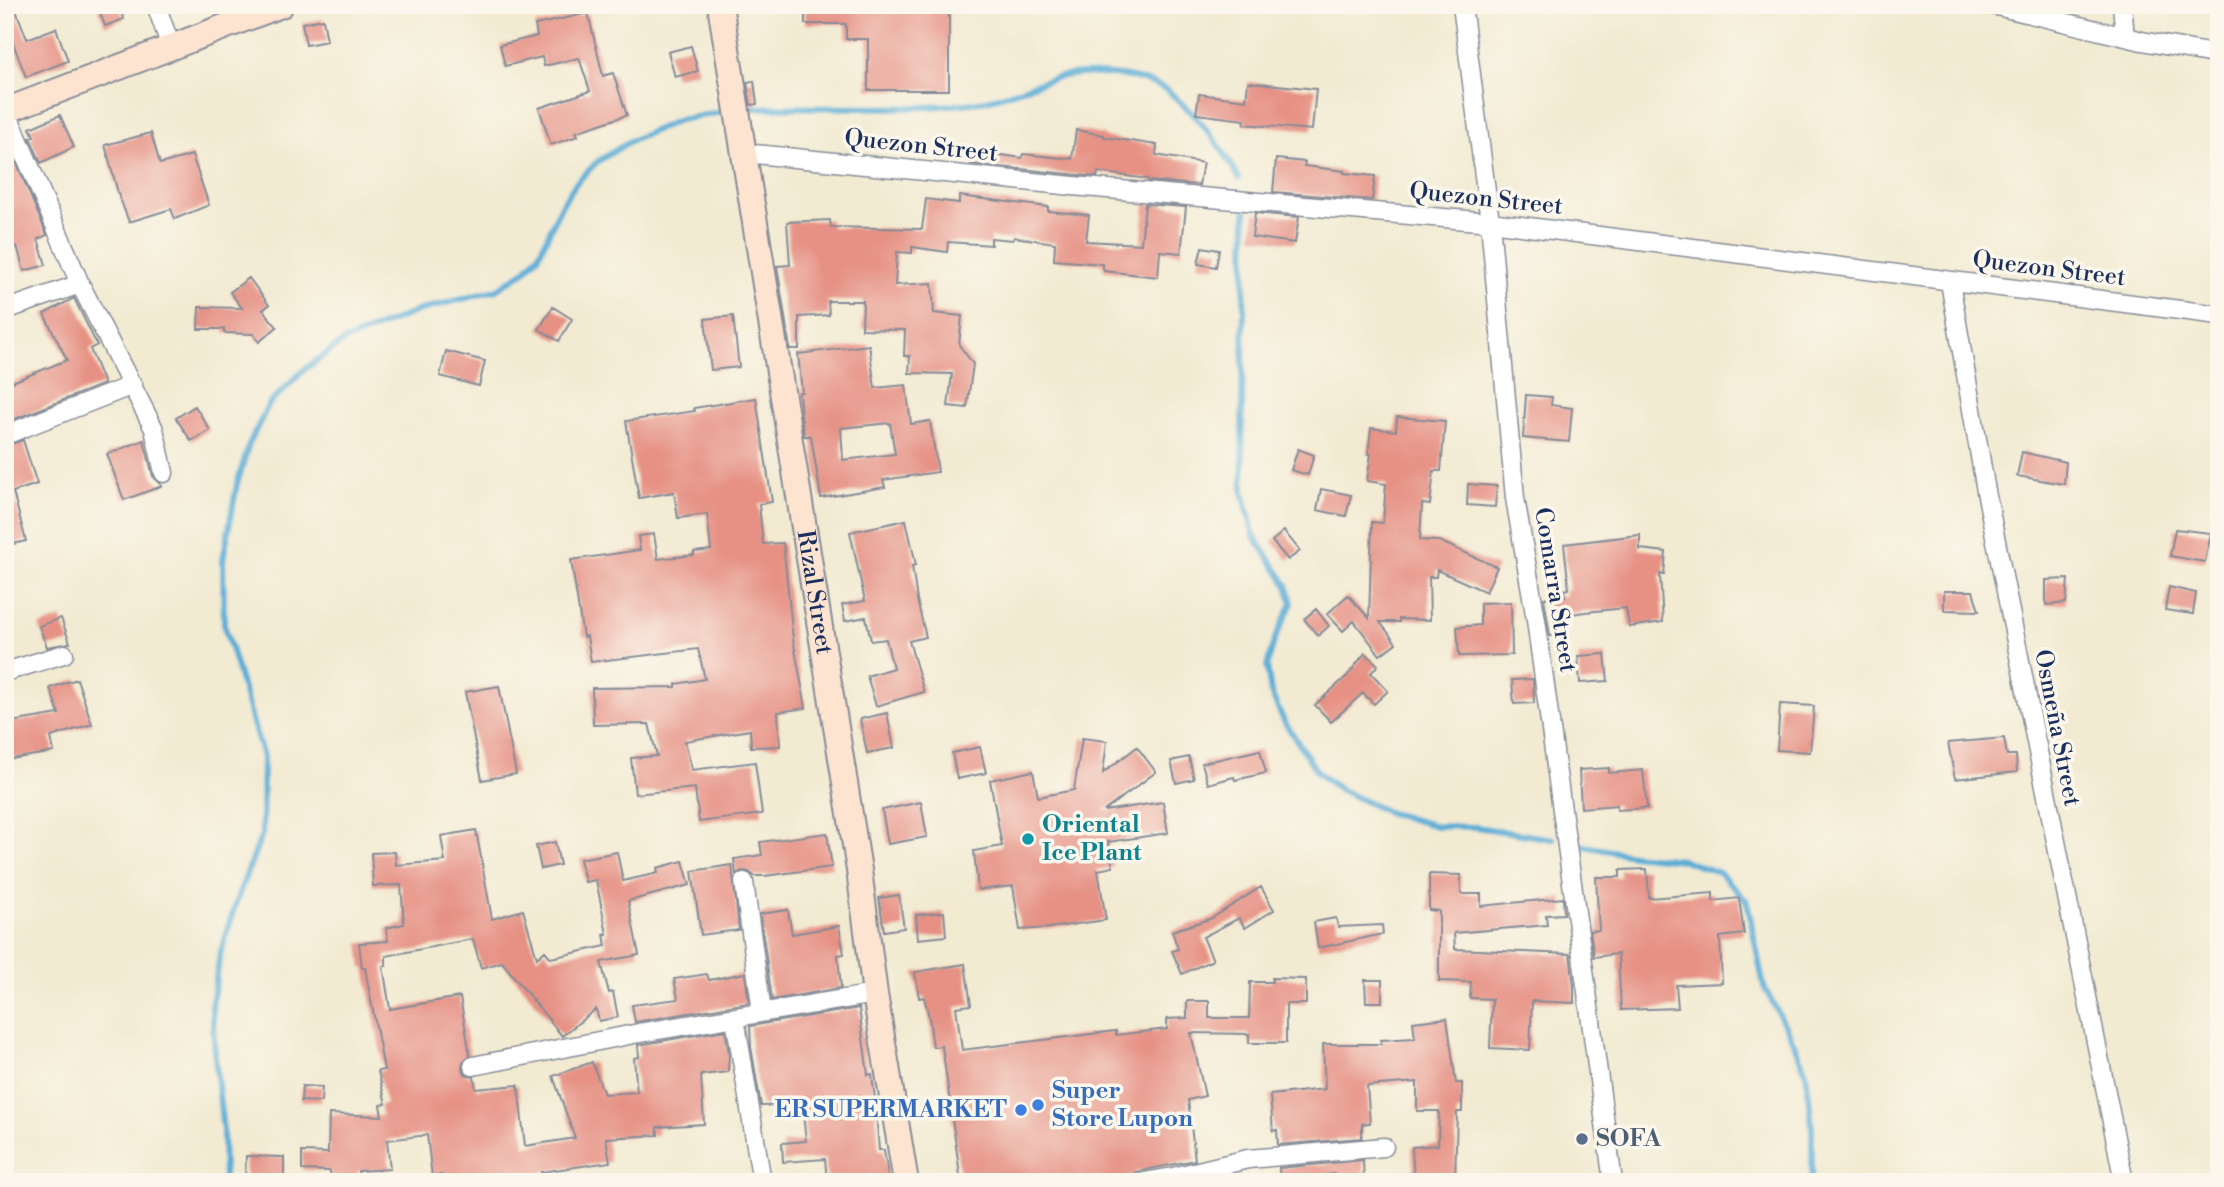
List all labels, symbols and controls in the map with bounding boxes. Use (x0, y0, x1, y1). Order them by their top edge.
street label: Quezon Street (843, 123, 1000, 169)
street label: Quezon Street (1408, 176, 1565, 222)
street label: Quezon Street (1971, 245, 2128, 293)
street label: Comarra Street (1527, 505, 1583, 675)
street label: Rizal Street (790, 528, 839, 657)
street label: Osmeña Street (2027, 647, 2087, 809)
place label: Oriental Ice Plant (1042, 810, 1142, 868)
marker: Oriental Ice Plant (1020, 831, 1036, 847)
place label: Super Store Lupon (1052, 1076, 1193, 1134)
place label: ER SUPERMARKET (774, 1095, 1008, 1125)
marker: Super Store Lupon (1030, 1097, 1046, 1113)
marker: ER SUPERMARKET (1013, 1102, 1029, 1118)
place label: SOFA (1596, 1124, 1662, 1154)
marker: SOFA (1574, 1131, 1590, 1147)

